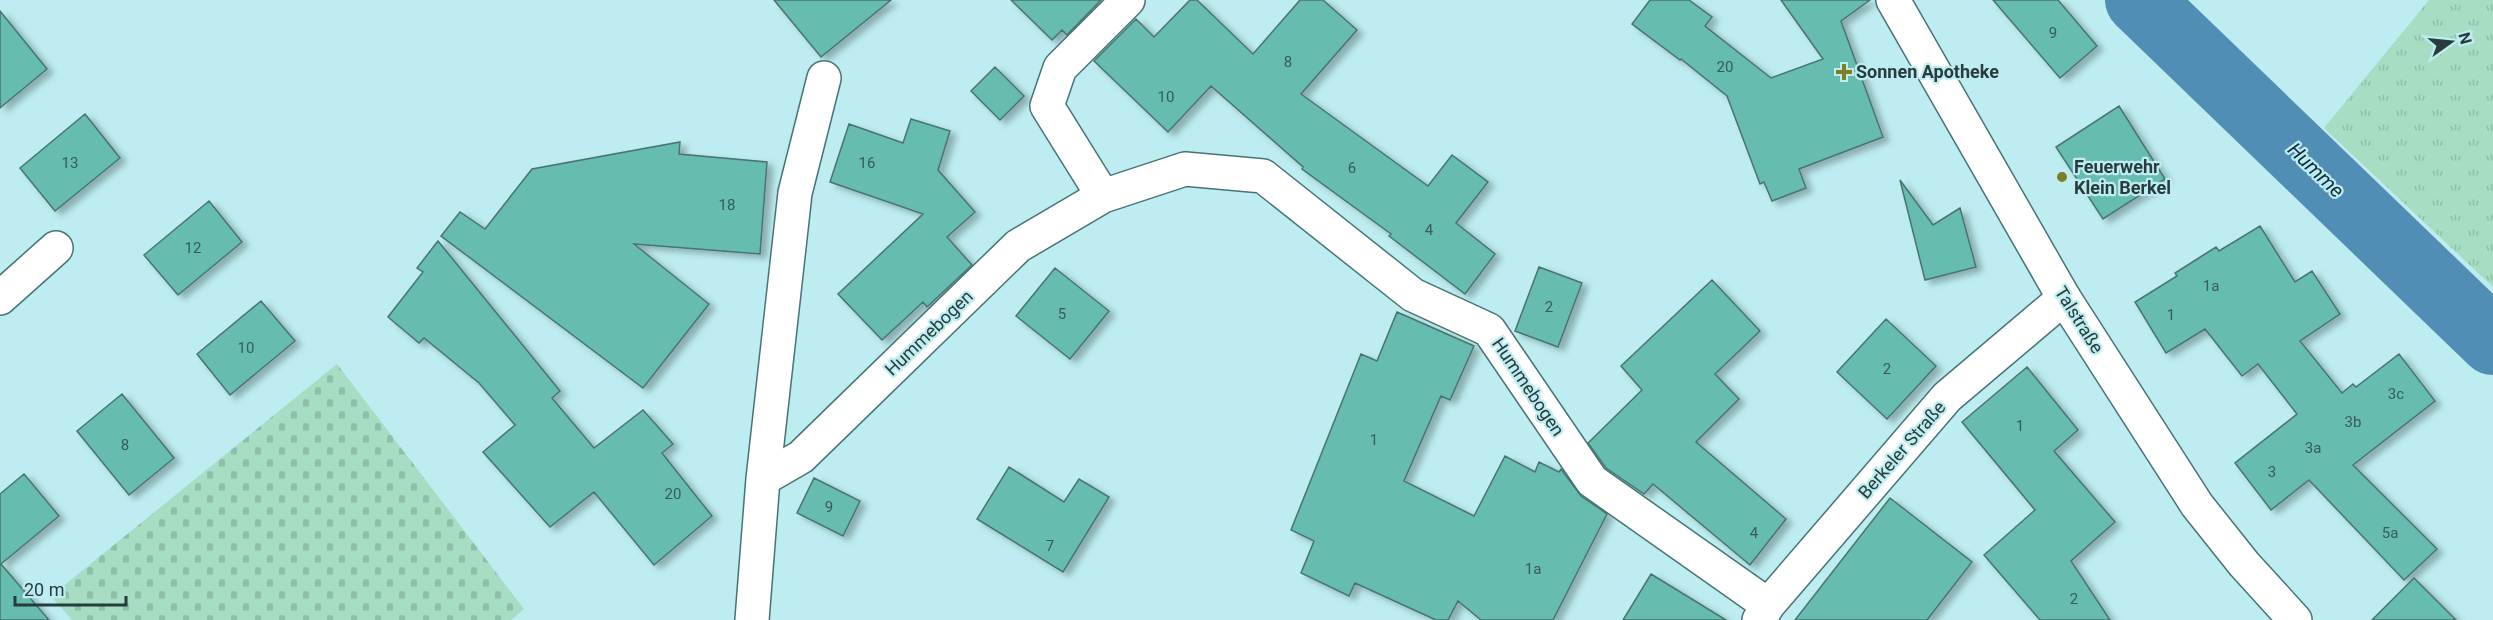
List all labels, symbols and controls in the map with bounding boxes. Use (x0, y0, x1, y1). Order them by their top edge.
north arrow (2421, 12, 2481, 72)
house number: 9 (2049, 24, 2057, 42)
text: N (2454, 30, 2476, 46)
house number: 8 (1284, 53, 1292, 71)
house number: 20 (1717, 58, 1733, 76)
place label: Sonnen Apotheke (1856, 61, 1999, 82)
marker: Sonnen Apotheke (1837, 65, 1851, 79)
house number: 10 (1158, 88, 1174, 106)
water label: Humme (2283, 137, 2349, 203)
house number: 13 (62, 154, 78, 172)
house number: 16 (859, 154, 875, 172)
place label: Feuerwehr Klein Berkel (2074, 156, 2171, 198)
house number: 6 (1348, 159, 1356, 177)
marker: Feuerwehr Klein Berkel (2055, 170, 2069, 184)
house number: 18 (719, 196, 735, 214)
house number: 4 (1425, 221, 1434, 239)
house number: 12 (185, 239, 201, 257)
house number: 1a (2203, 277, 2219, 295)
street label: Talstraße (2051, 282, 2108, 357)
street label: Hummebogen (880, 286, 977, 380)
house number: 2 (1545, 298, 1553, 316)
house number: 5 (1058, 305, 1066, 323)
house number: 1 (2167, 306, 2175, 324)
street label: Hummebogen (1488, 334, 1569, 440)
house number: 10 (238, 339, 254, 357)
house number: 2 (1883, 360, 1891, 378)
house number: 3c (2388, 385, 2404, 403)
street label: Berkeler Straße (1854, 397, 1950, 503)
house number: 3b (2345, 413, 2361, 431)
house number: 1 (2016, 417, 2024, 435)
house number: 1 (1370, 431, 1378, 449)
house number: 8 (121, 436, 129, 454)
house number: 3a (2305, 439, 2321, 457)
house number: 3 (2268, 463, 2276, 481)
house number: 20 (665, 485, 681, 503)
house number: 9 (825, 498, 833, 516)
house number: 4 (1750, 524, 1759, 542)
house number: 5a (2382, 524, 2398, 542)
house number: 7 (1046, 537, 1054, 555)
house number: 1a (1525, 560, 1541, 578)
scale bar (15, 569, 126, 607)
text: 20 m (24, 579, 64, 600)
house number: 2 (2070, 590, 2078, 608)

